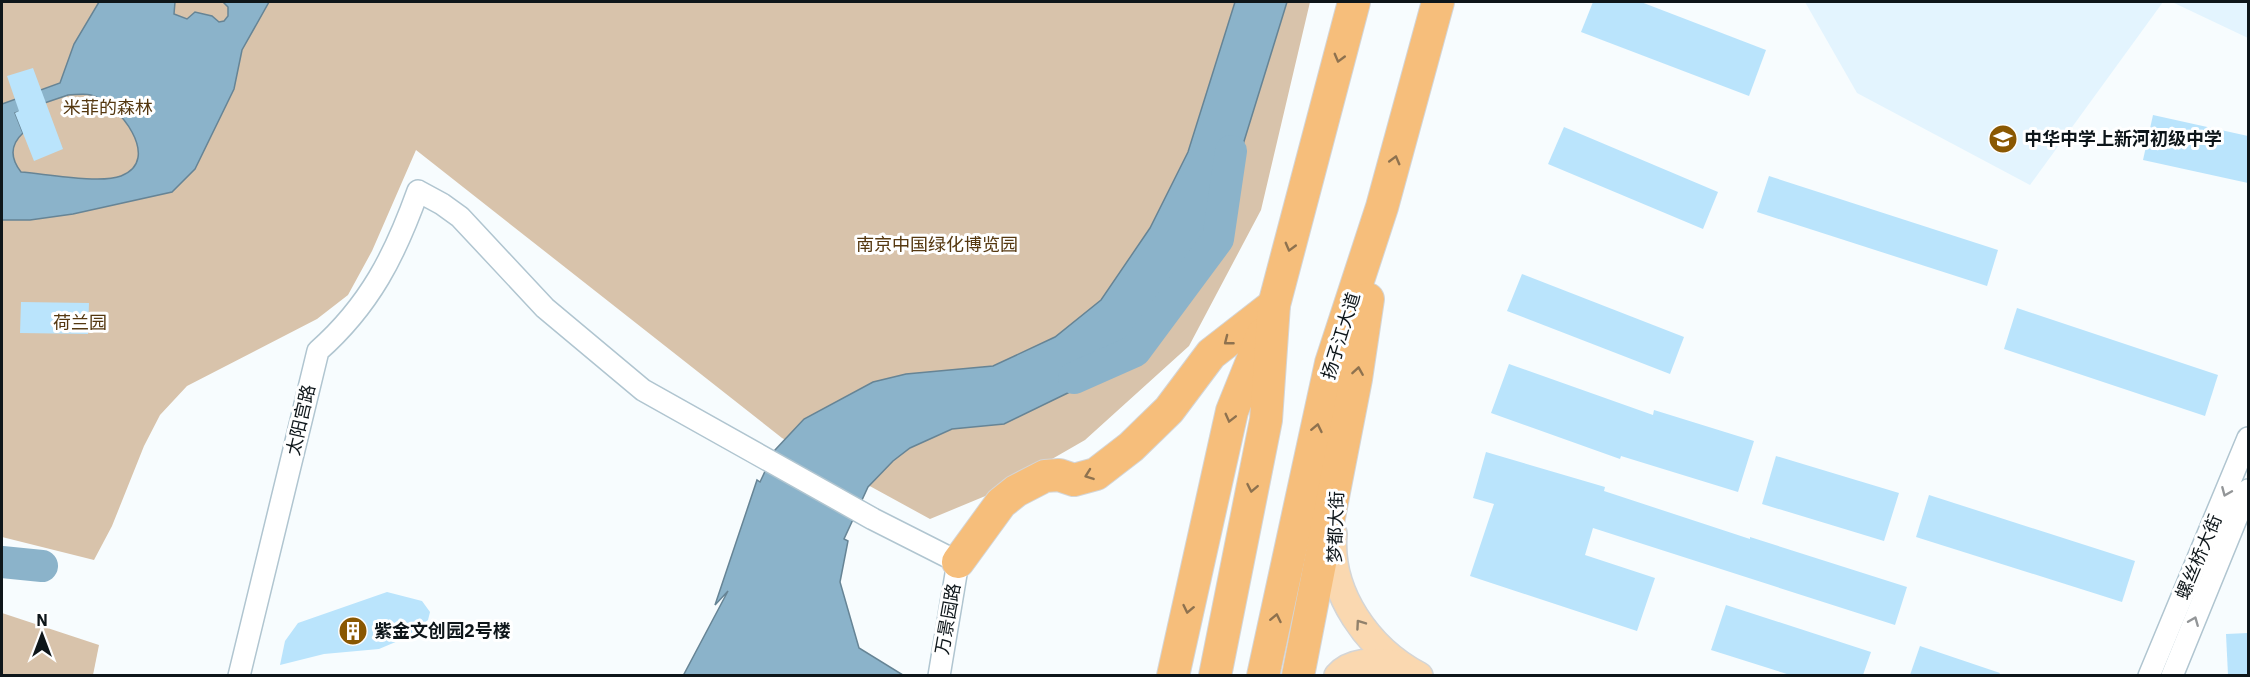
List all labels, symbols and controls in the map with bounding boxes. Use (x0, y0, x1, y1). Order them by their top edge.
one-way arrow (1334, 52, 1346, 63)
park label: 米菲的森林 (63, 96, 153, 119)
school or university icon: 中华中学上新河初级中学 (1987, 123, 2019, 155)
place label: 中华中学上新河初级中学 (2024, 127, 2222, 150)
one-way arrow (1387, 155, 1400, 165)
park label: 南京中国绿化博览园 (856, 233, 1018, 256)
one-way arrow (1284, 242, 1297, 252)
street label: 扬子江大道 (1316, 289, 1365, 382)
park label: 荷兰园 (53, 311, 107, 334)
one-way arrow (1224, 334, 1235, 345)
one-way arrow (1351, 366, 1363, 375)
street label: 太阳宫路 (281, 382, 320, 458)
one-way arrow (1225, 413, 1238, 423)
one-way arrow (1310, 423, 1323, 433)
one-way arrow (1085, 467, 1095, 480)
one-way arrow (1246, 483, 1259, 493)
one-way arrow (2221, 486, 2233, 497)
street label: 梦都大街 (1323, 491, 1348, 563)
street label: 螺丝桥大街 (2170, 511, 2227, 603)
street label: 万景园路 (930, 581, 965, 656)
one-way arrow (1182, 603, 1195, 613)
north arrow (12, 605, 72, 665)
text: N (36, 610, 48, 630)
one-way arrow (1268, 614, 1281, 624)
building icon: 紫金文创园2号楼 (337, 615, 369, 647)
one-way arrow (2187, 617, 2199, 628)
place label: 紫金文创园2号楼 (374, 619, 511, 642)
one-way arrow (1356, 619, 1367, 630)

